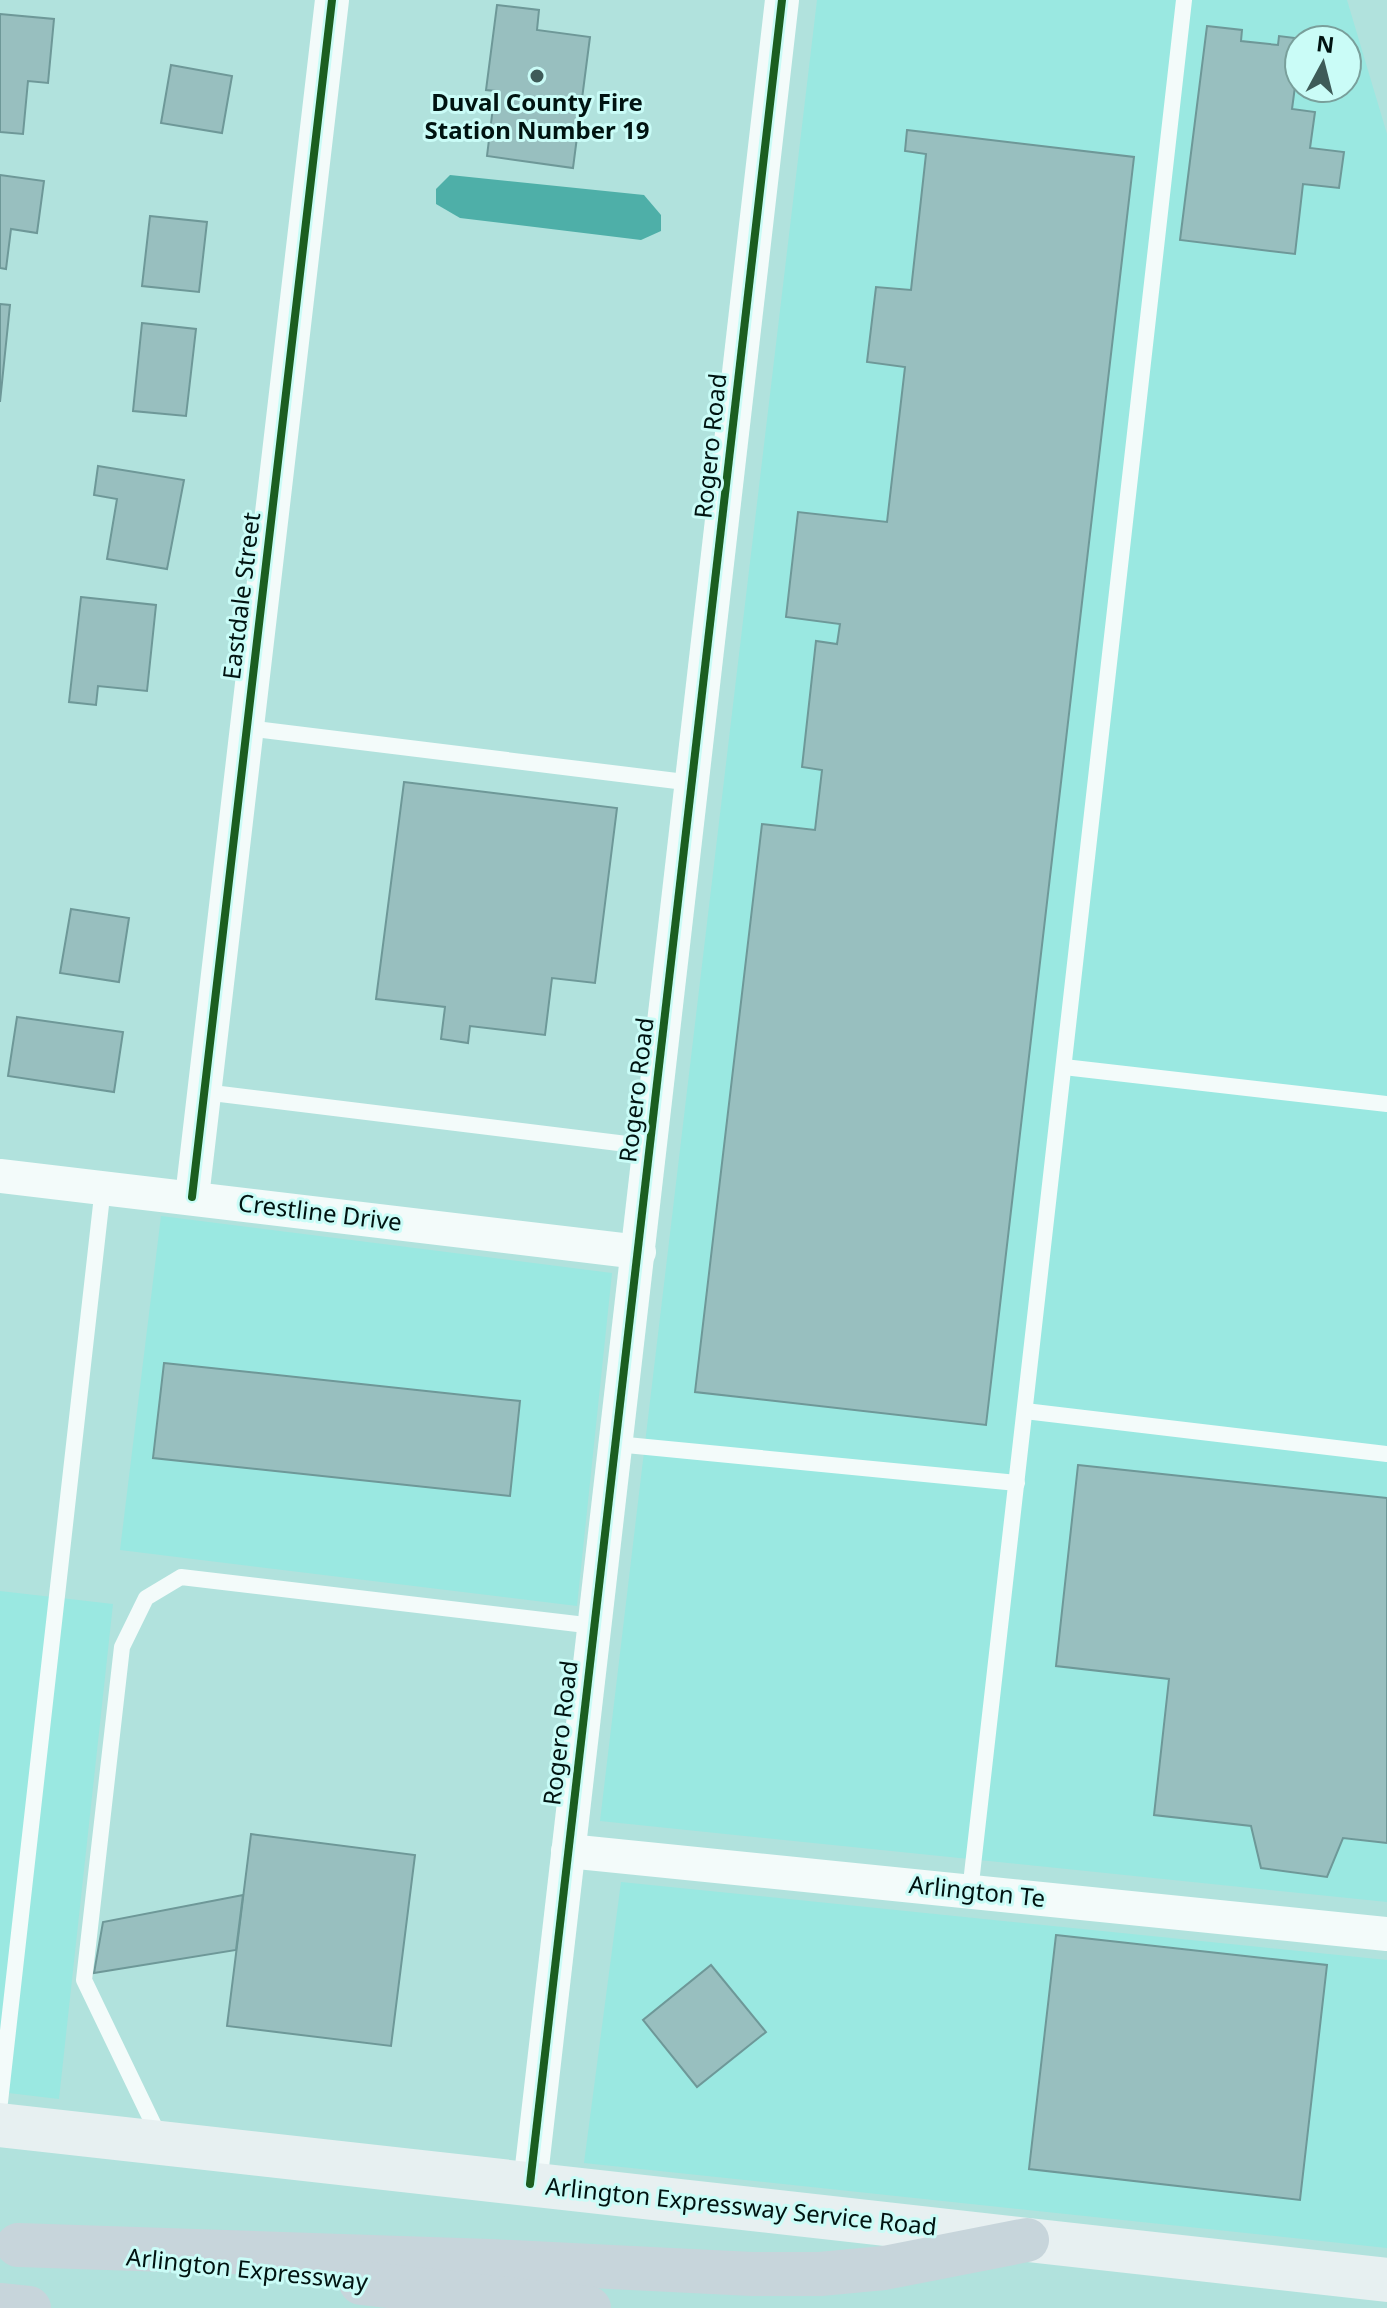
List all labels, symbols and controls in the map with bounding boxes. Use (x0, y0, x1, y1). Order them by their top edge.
north arrow (1283, 24, 1363, 104)
text: N (1315, 27, 1336, 59)
marker: Duval County Fire Station Number 19 (528, 67, 546, 85)
place label: Duval County Fire Station Number 19 (425, 85, 649, 146)
street label: Rogero Road (685, 372, 734, 520)
street label: Eastdale Street (214, 510, 267, 681)
street label: Rogero Road (610, 1016, 661, 1164)
street label: Crestline Drive (236, 1185, 404, 1238)
street label: Rogero Road (534, 1659, 585, 1807)
street label: Arlington Te (907, 1867, 1047, 1914)
street label: Arlington Expressway Service Road (544, 2169, 938, 2242)
street label: Arlington Expressway (125, 2239, 370, 2298)

